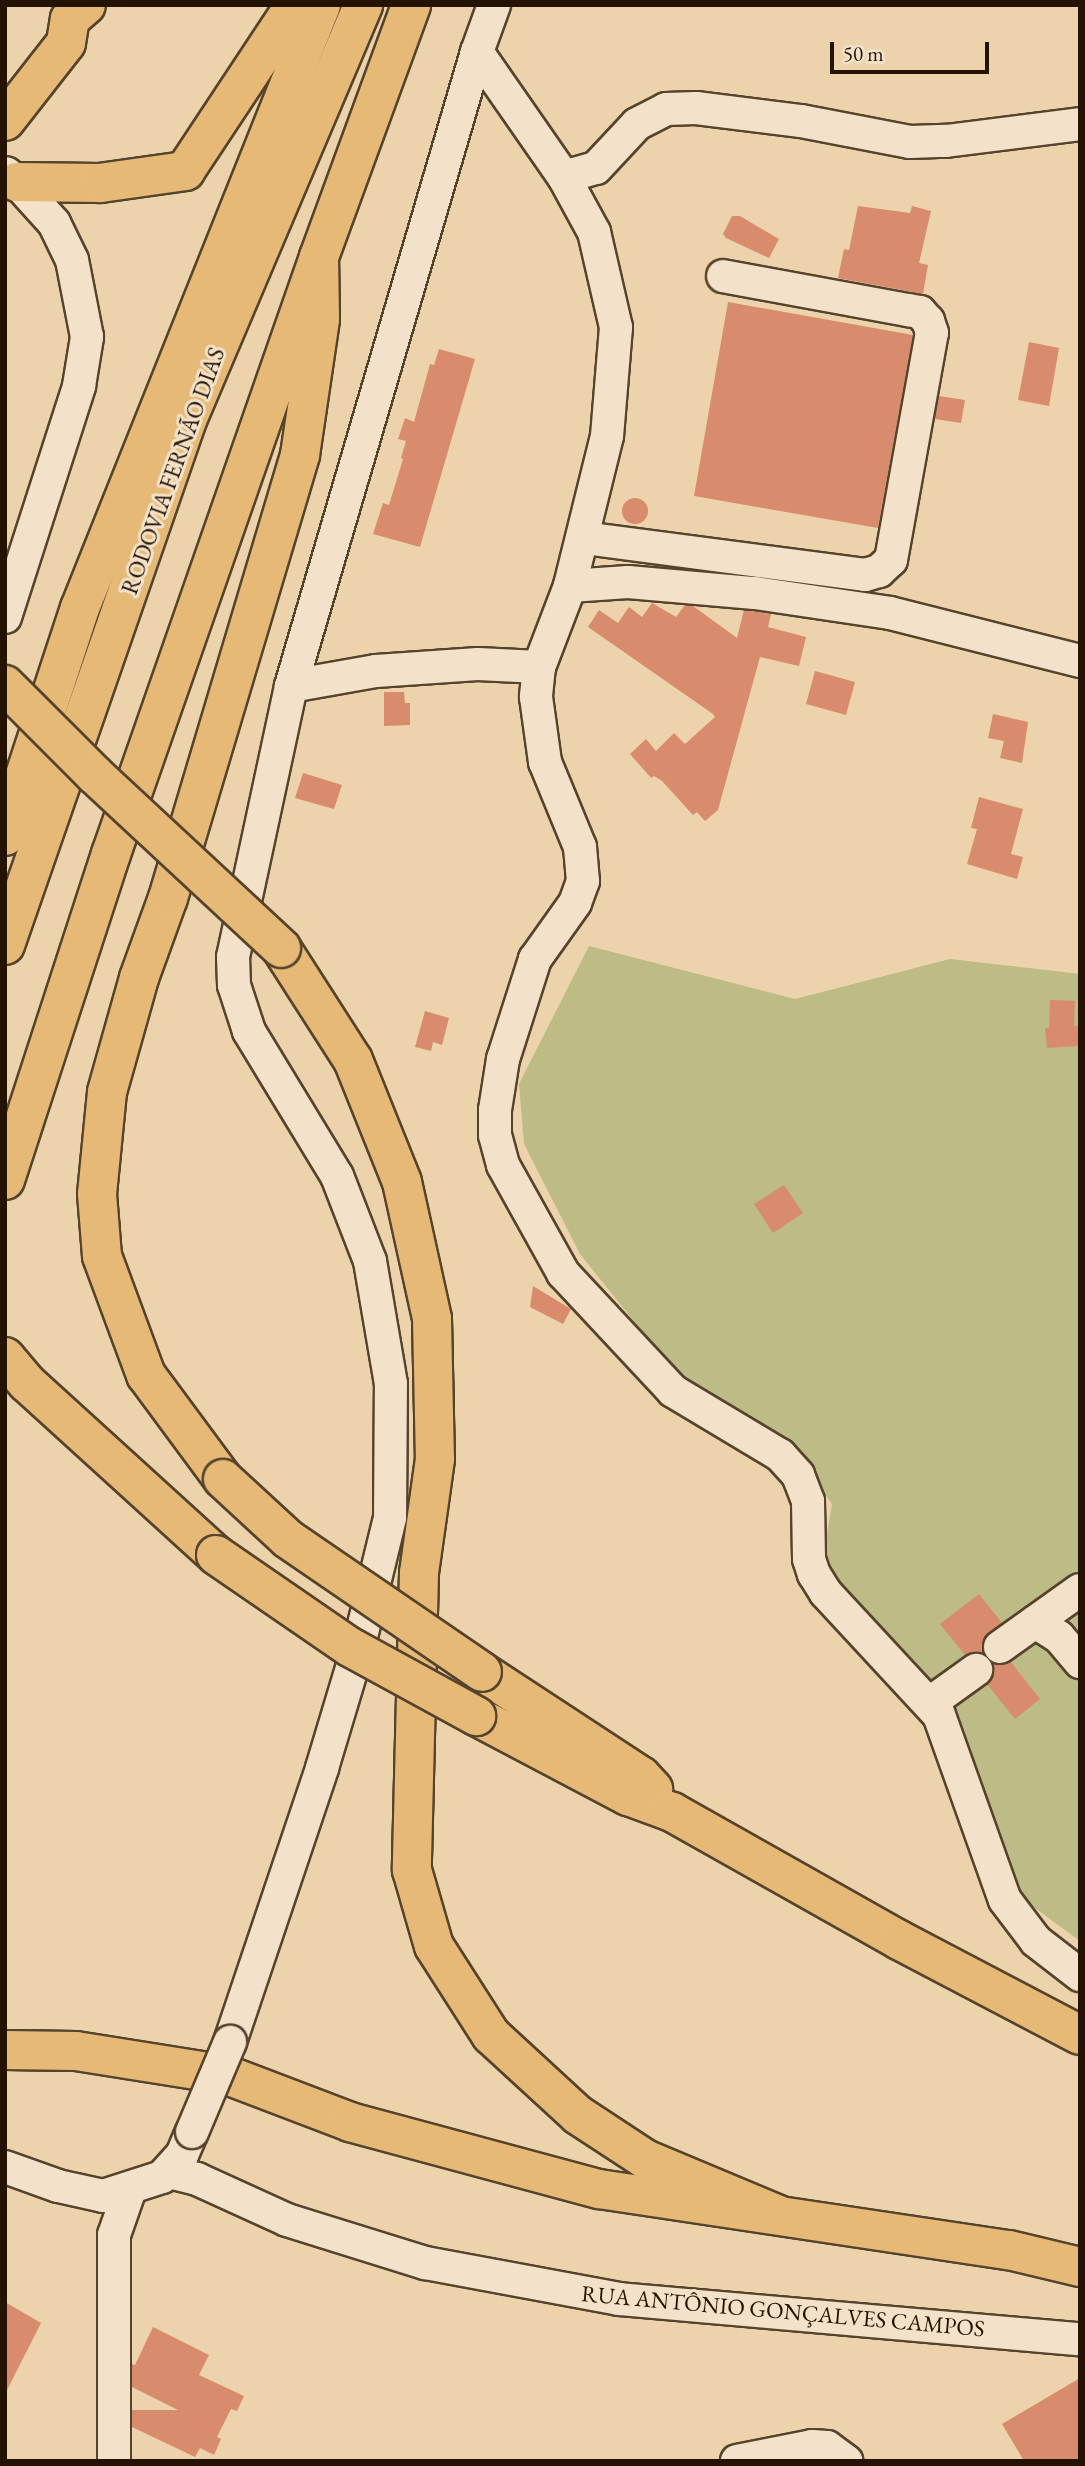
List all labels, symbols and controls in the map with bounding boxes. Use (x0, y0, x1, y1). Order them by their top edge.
scale bar (833, 28, 992, 72)
text: 50 m (843, 40, 884, 67)
street label: RODOVIA FERNÃO DIAS (116, 344, 230, 598)
street label: RUA ANTÔNIO GONÇALVES CAMPOS (580, 2280, 986, 2342)

